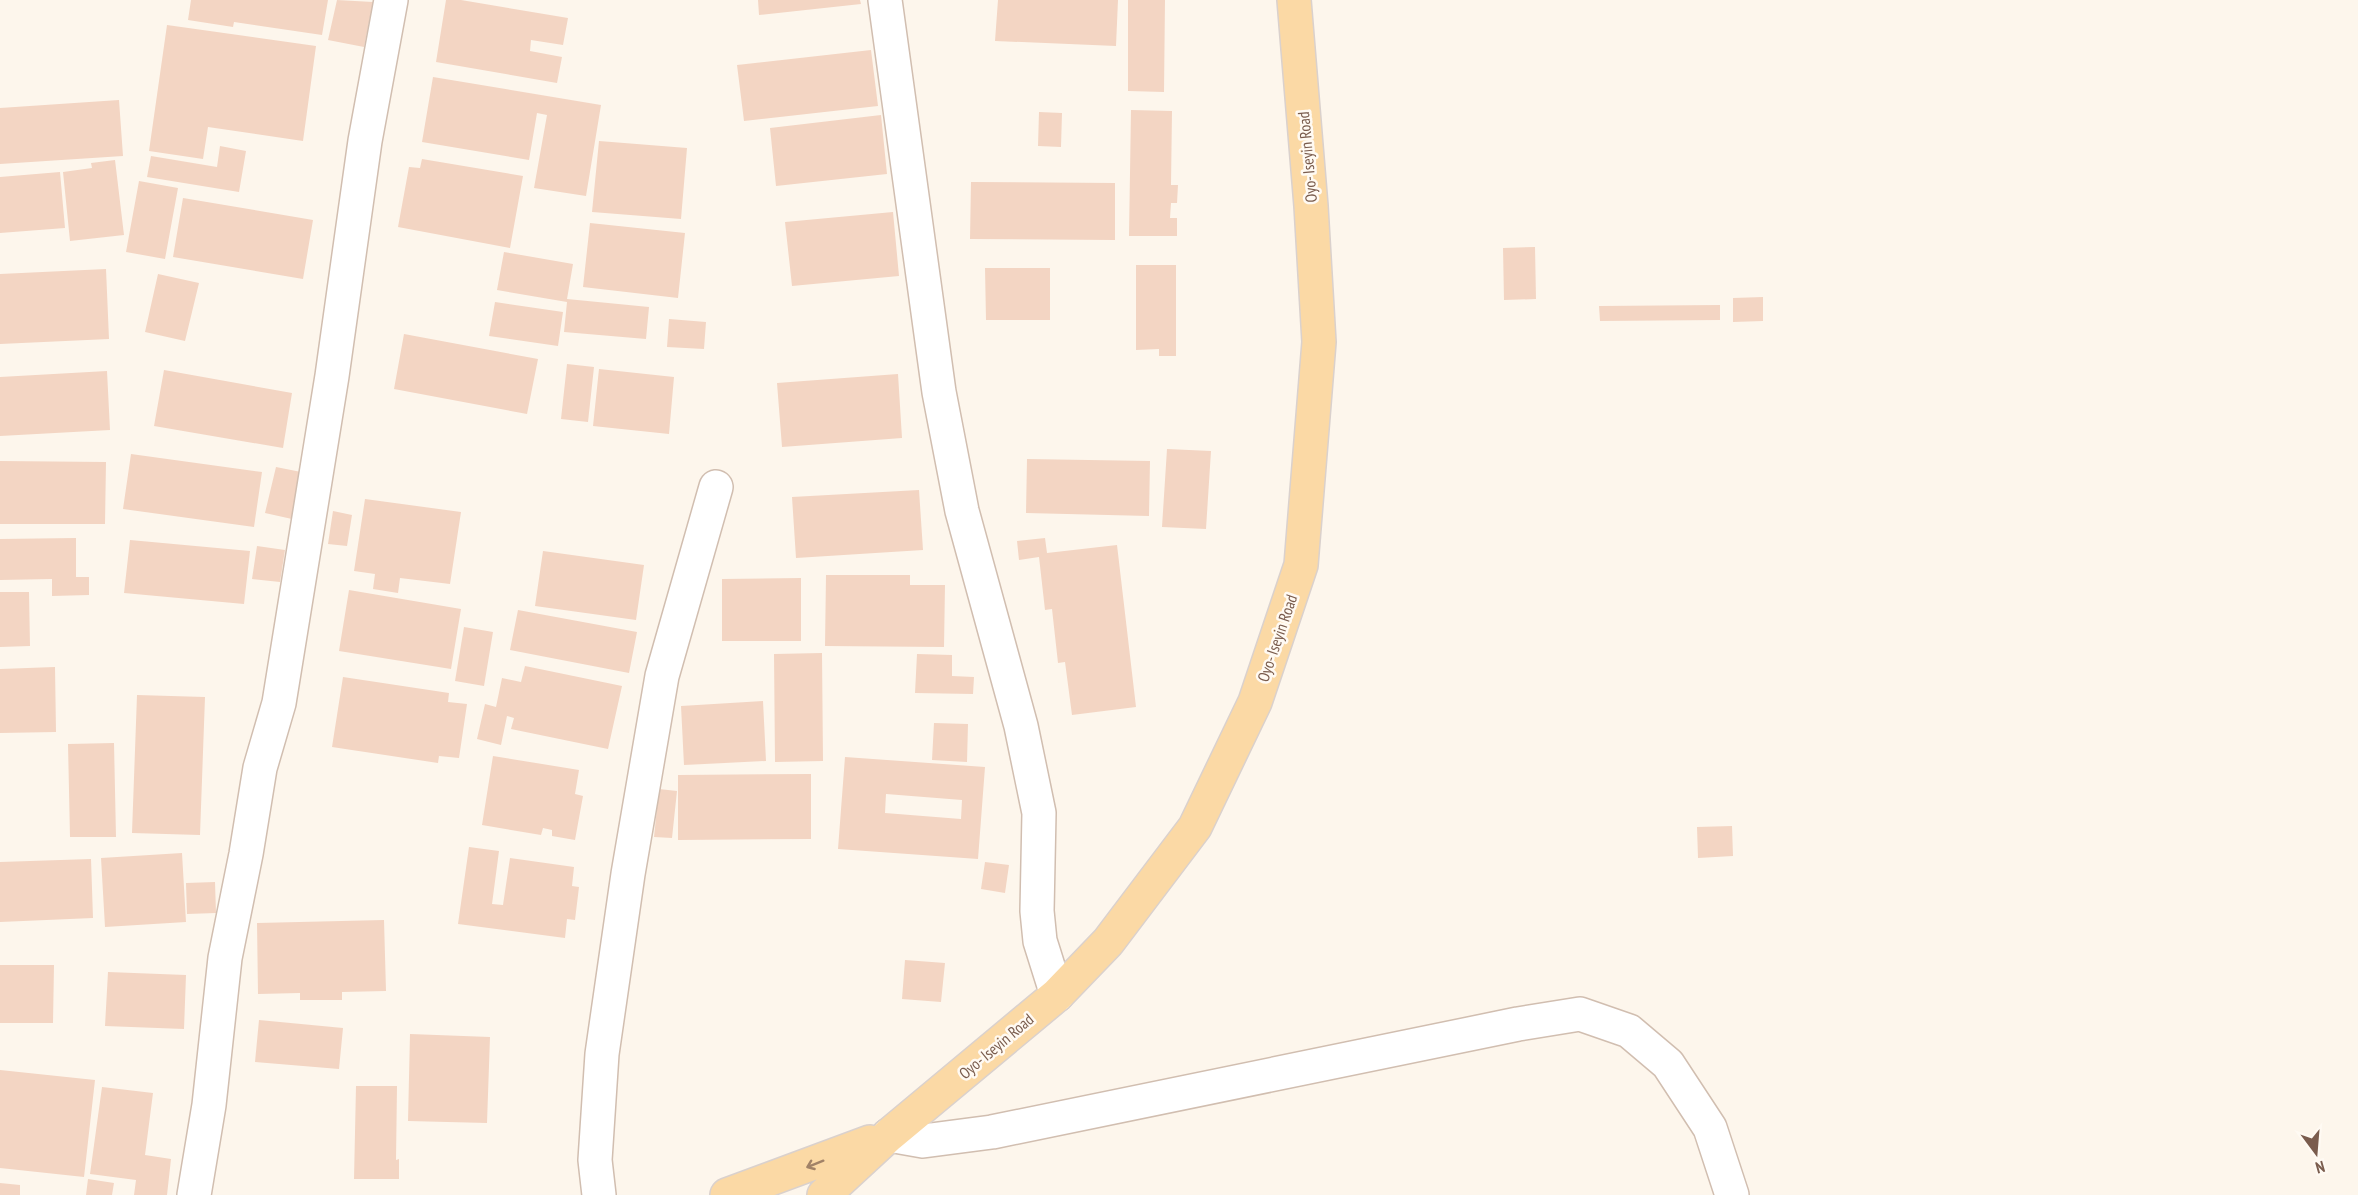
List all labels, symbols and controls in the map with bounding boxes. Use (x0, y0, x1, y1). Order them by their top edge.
street label: Oyo- Iseyin Road (1293, 111, 1321, 203)
street label: Oyo- Iseyin Road (1253, 592, 1301, 684)
street label: Oyo- Iseyin Road (955, 1009, 1037, 1083)
north arrow (2286, 1123, 2346, 1183)
text: N (2313, 1157, 2327, 1178)
one-way arrow (806, 1159, 824, 1170)

